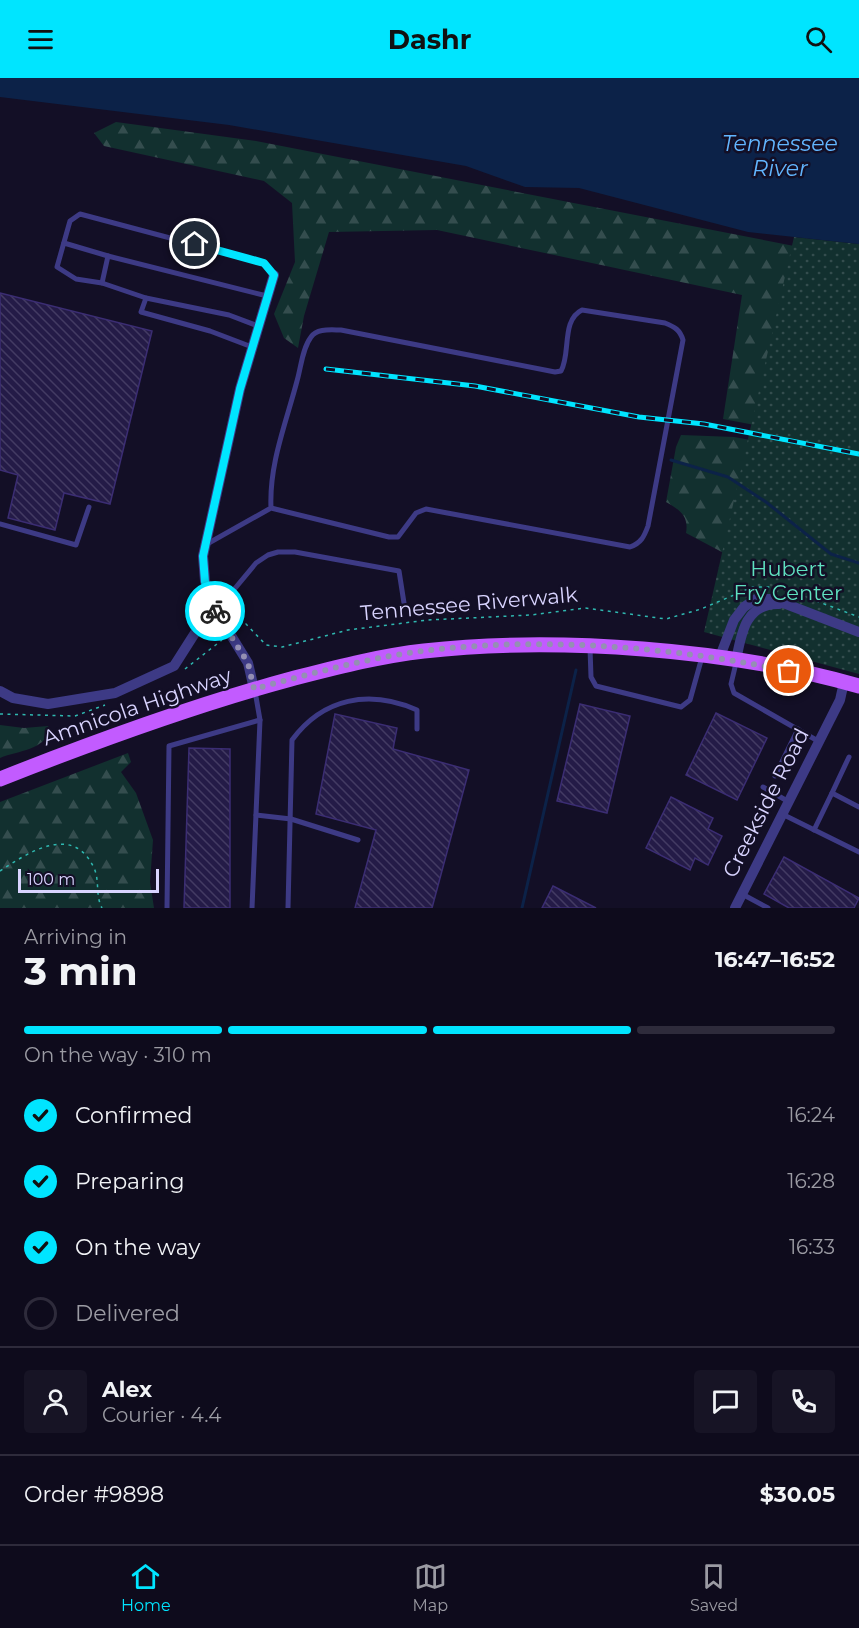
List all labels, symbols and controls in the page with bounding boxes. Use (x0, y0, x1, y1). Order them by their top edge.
icon: menu (24, 23, 57, 56)
text: Dashr (388, 23, 471, 56)
icon: search (802, 23, 835, 56)
water label: Tennessee River (722, 130, 838, 182)
pin (169, 218, 220, 269)
icon: home (178, 227, 211, 260)
park label: Hubert Fry Center (734, 556, 842, 605)
courier (185, 581, 245, 641)
street label: Tennessee Riverwalk (359, 582, 579, 625)
icon: bike (199, 595, 232, 628)
pin (763, 645, 814, 696)
icon: bag (772, 654, 805, 687)
street label: Amnicola Highway (39, 662, 235, 751)
street label: Creekside Road (717, 724, 814, 881)
scale bar (18, 866, 159, 893)
text: 100 m (27, 870, 75, 889)
text: Arriving in (24, 925, 127, 949)
text: 16:47–16:52 (715, 946, 835, 973)
text: 3 min (24, 947, 138, 995)
text: On the way · 310 m (24, 1043, 212, 1067)
icon: check (24, 1099, 57, 1132)
text: Confirmed (75, 1102, 192, 1129)
text: 16:24 (787, 1103, 835, 1127)
icon: check (24, 1165, 57, 1198)
text: Preparing (75, 1168, 184, 1195)
text: 16:28 (787, 1169, 835, 1193)
icon: check (24, 1231, 57, 1264)
text: On the way (75, 1234, 200, 1261)
text: 16:33 (789, 1235, 835, 1259)
text: Delivered (75, 1300, 180, 1327)
button: person (24, 1370, 87, 1433)
button: chat (694, 1370, 757, 1433)
button: phone (772, 1370, 835, 1433)
text: Alex (102, 1376, 152, 1403)
text: Courier · 4.4 (102, 1403, 221, 1427)
text: Order #9898 (24, 1481, 164, 1508)
text: $30.05 (760, 1481, 835, 1508)
tab: Home (121, 1560, 171, 1615)
tab: Map (413, 1560, 448, 1615)
tab: Saved (690, 1560, 738, 1615)

